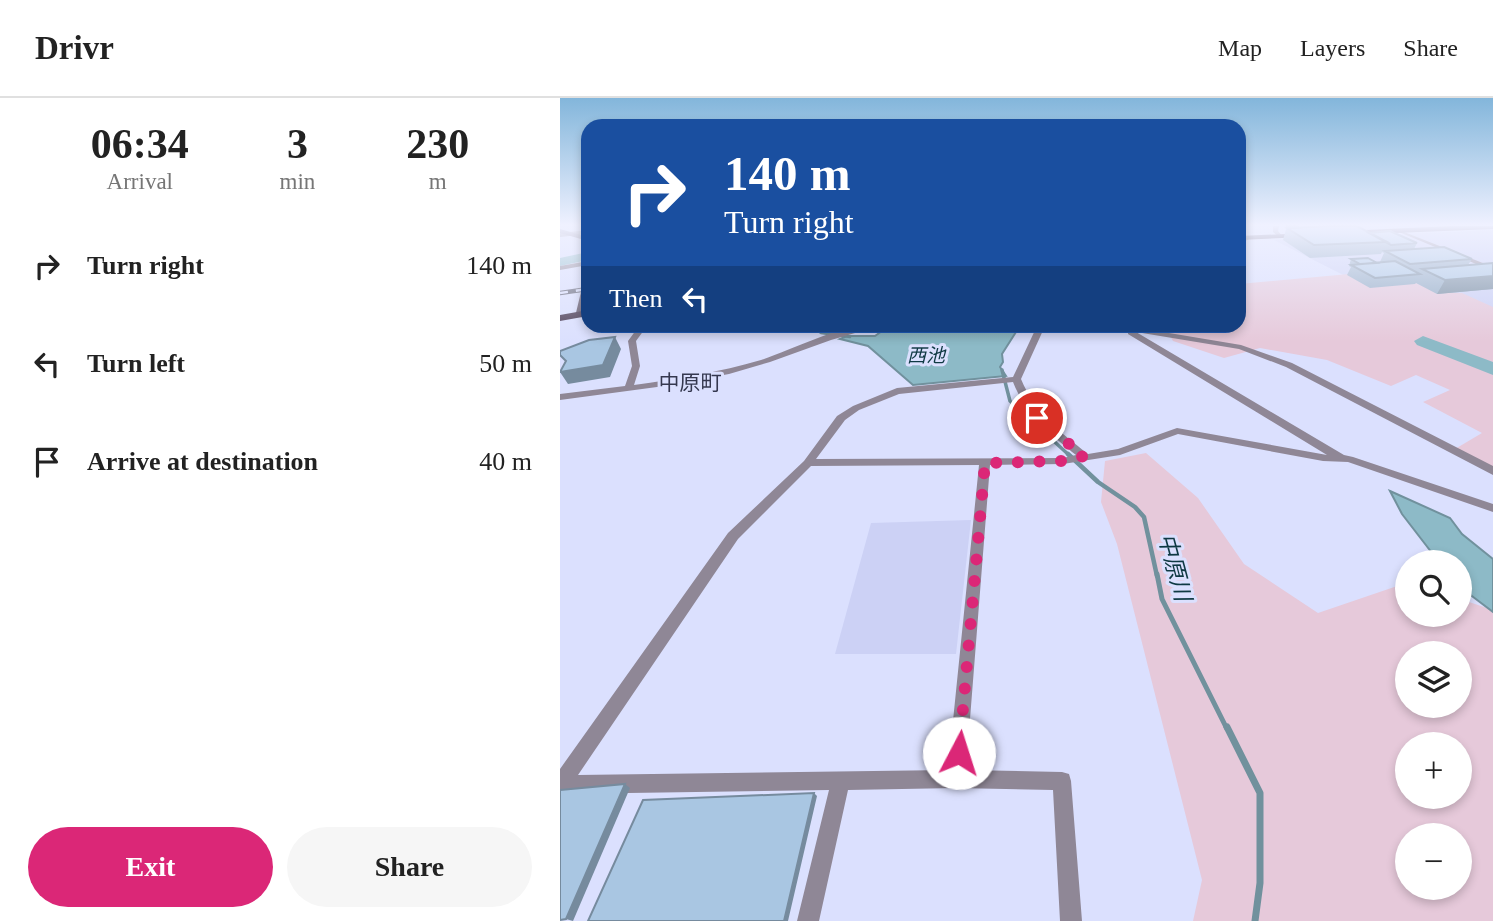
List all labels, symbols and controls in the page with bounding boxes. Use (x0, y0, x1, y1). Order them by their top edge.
text: Drivr (35, 30, 114, 66)
text: Map (1218, 35, 1262, 61)
text: Layers (1300, 35, 1365, 61)
text: Share (1403, 35, 1458, 61)
text: 06:34 (91, 121, 189, 167)
text: 3 (287, 121, 308, 167)
text: 230 (406, 121, 469, 167)
text: 140 m (724, 146, 851, 201)
icon: right (609, 147, 700, 238)
text: Arrival (107, 169, 173, 194)
text: min (280, 169, 315, 194)
text: m (429, 169, 447, 194)
text: Turn right (724, 204, 854, 240)
icon: right (28, 247, 66, 285)
text: Turn right (87, 251, 204, 280)
text: 140 m (466, 251, 532, 280)
icon: left (676, 280, 714, 318)
text: Then (609, 284, 662, 313)
icon: left (28, 345, 66, 383)
water label: 西池 (907, 345, 947, 366)
text: Turn left (87, 349, 185, 378)
text: 50 m (479, 349, 532, 378)
district label: 中原町 (659, 371, 722, 395)
pin (1007, 388, 1067, 448)
icon: arrive (1018, 399, 1056, 437)
icon: arrive (28, 443, 66, 481)
text: Arrive at destination (87, 447, 318, 476)
text: 40 m (479, 447, 532, 476)
water label: 中原川 (1154, 531, 1196, 607)
map controls (1395, 550, 1472, 900)
button: search (1395, 550, 1472, 627)
button: layers (1395, 641, 1472, 718)
position arrow (922, 716, 996, 790)
button: + (1395, 732, 1472, 809)
button: − (1395, 823, 1472, 900)
button: Exit (28, 827, 273, 907)
button: Share (287, 827, 532, 907)

